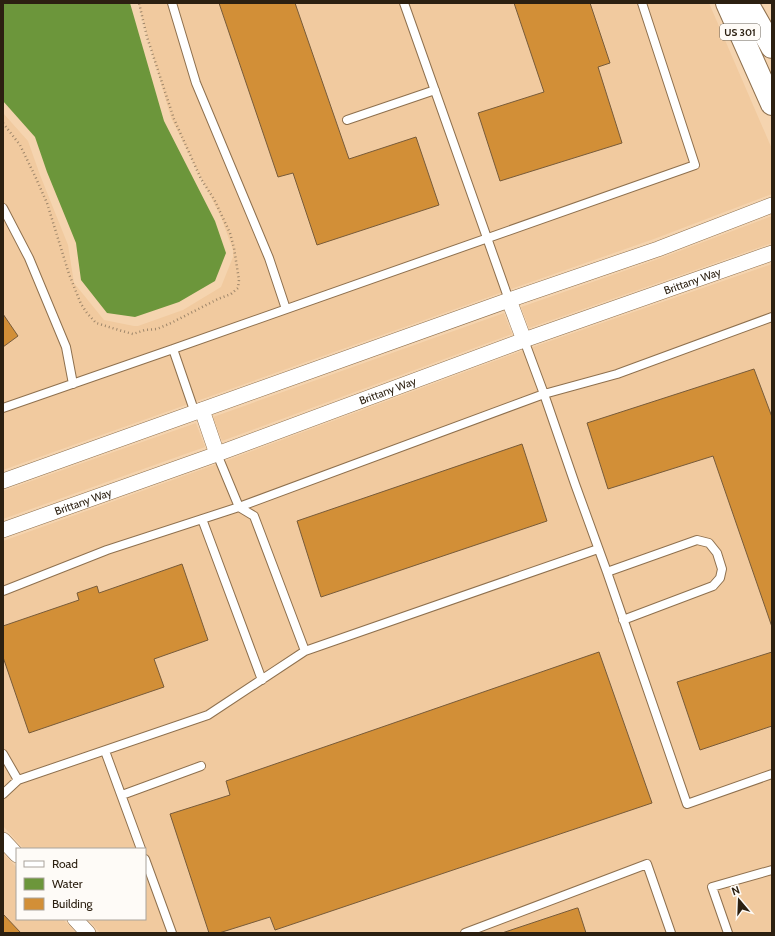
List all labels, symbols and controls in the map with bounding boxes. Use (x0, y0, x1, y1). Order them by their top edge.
road number: US 301 (720, 24, 760, 40)
street label: Brittany Way (662, 264, 723, 297)
street label: Brittany Way (357, 374, 418, 408)
street label: Brittany Way (53, 485, 114, 518)
legend (16, 848, 146, 920)
text: Road (52, 856, 78, 871)
text: Water (52, 876, 83, 891)
north arrow (719, 880, 759, 920)
text: N (730, 883, 742, 898)
text: Building (52, 896, 94, 911)

